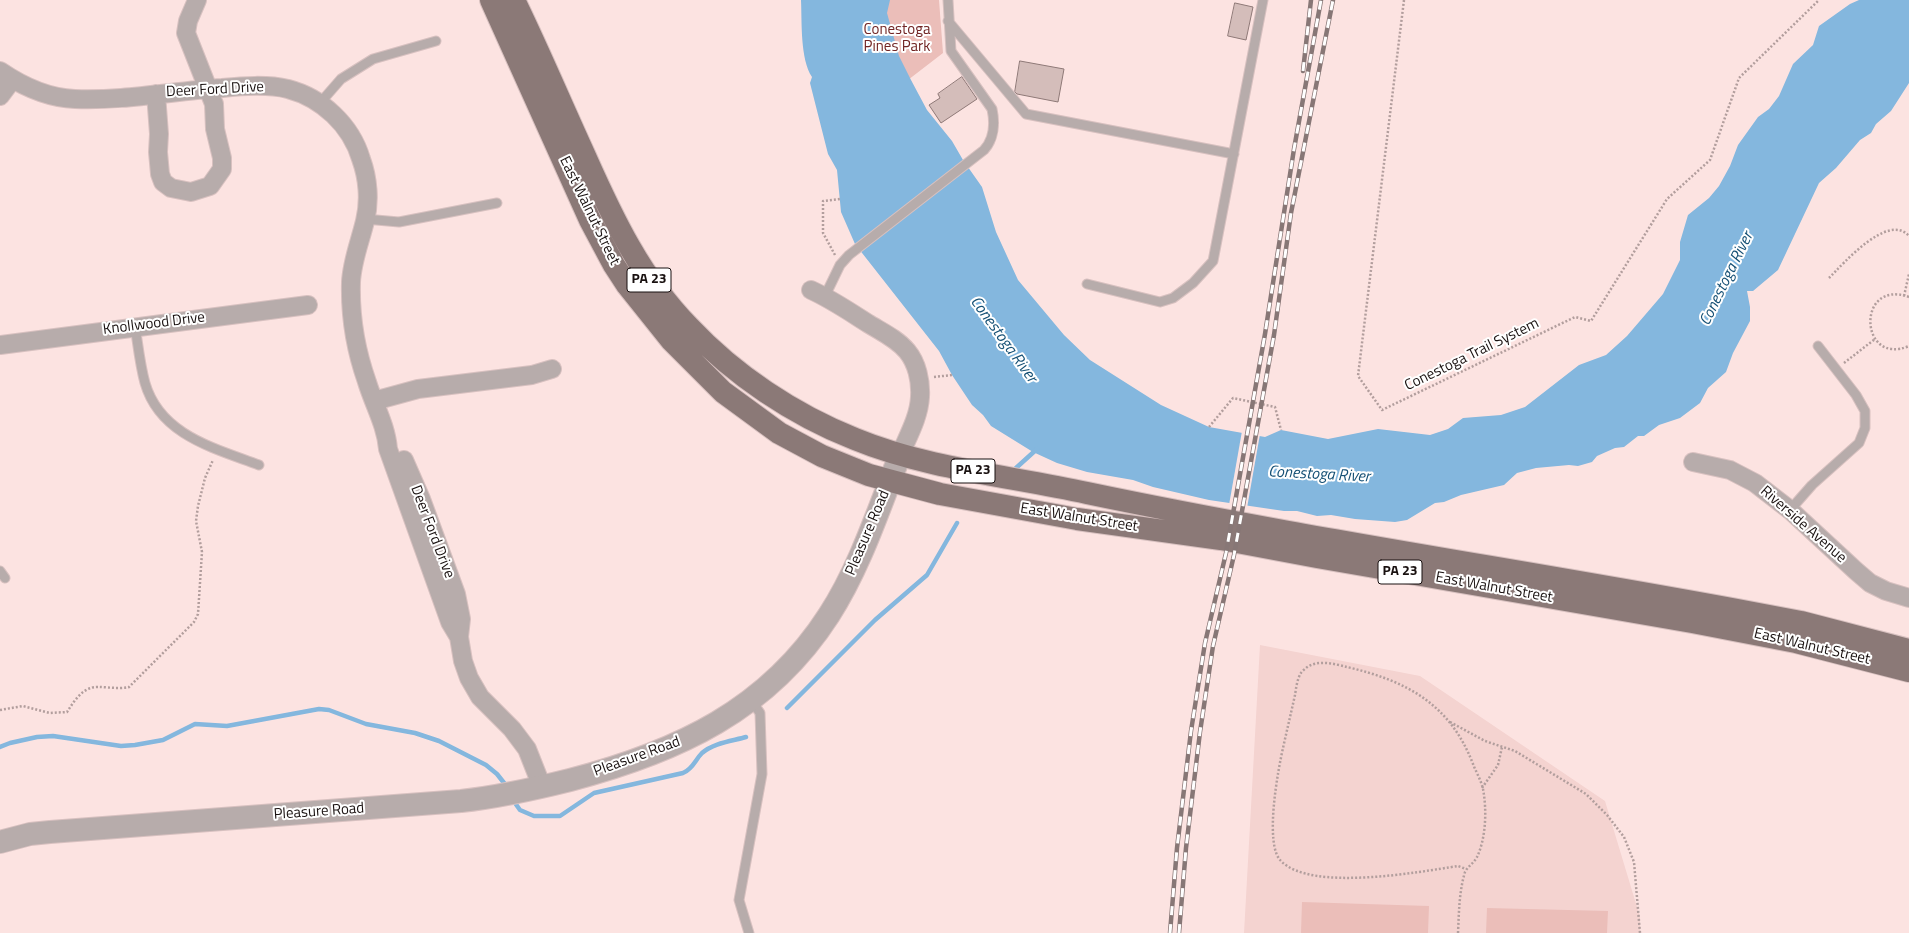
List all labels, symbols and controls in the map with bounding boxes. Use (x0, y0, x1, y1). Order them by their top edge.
park label: Conestoga Pines Park (864, 21, 930, 56)
street label: Deer Ford Drive (166, 78, 264, 102)
street label: East Walnut Street (555, 154, 623, 268)
water label: Conestoga River (1696, 229, 1758, 329)
road number: PA 23 (627, 268, 671, 292)
water label: Conestoga River (965, 293, 1041, 387)
street label: Knollwood Drive (102, 309, 206, 339)
street label: Conestoga Trail System (1402, 315, 1542, 395)
road number: PA 23 (951, 459, 995, 483)
water label: Conestoga River (1268, 463, 1370, 487)
street label: Deer Ford Drive (406, 483, 458, 581)
street label: Riverside Avenue (1756, 483, 1850, 567)
street label: Pleasure Road (842, 488, 894, 578)
street label: East Walnut Street (1019, 500, 1139, 536)
road number: PA 23 (1378, 560, 1422, 584)
street label: East Walnut Street (1434, 569, 1554, 607)
street label: East Walnut Street (1752, 625, 1872, 669)
street label: Pleasure Road (591, 733, 683, 781)
street label: Pleasure Road (273, 800, 365, 824)

